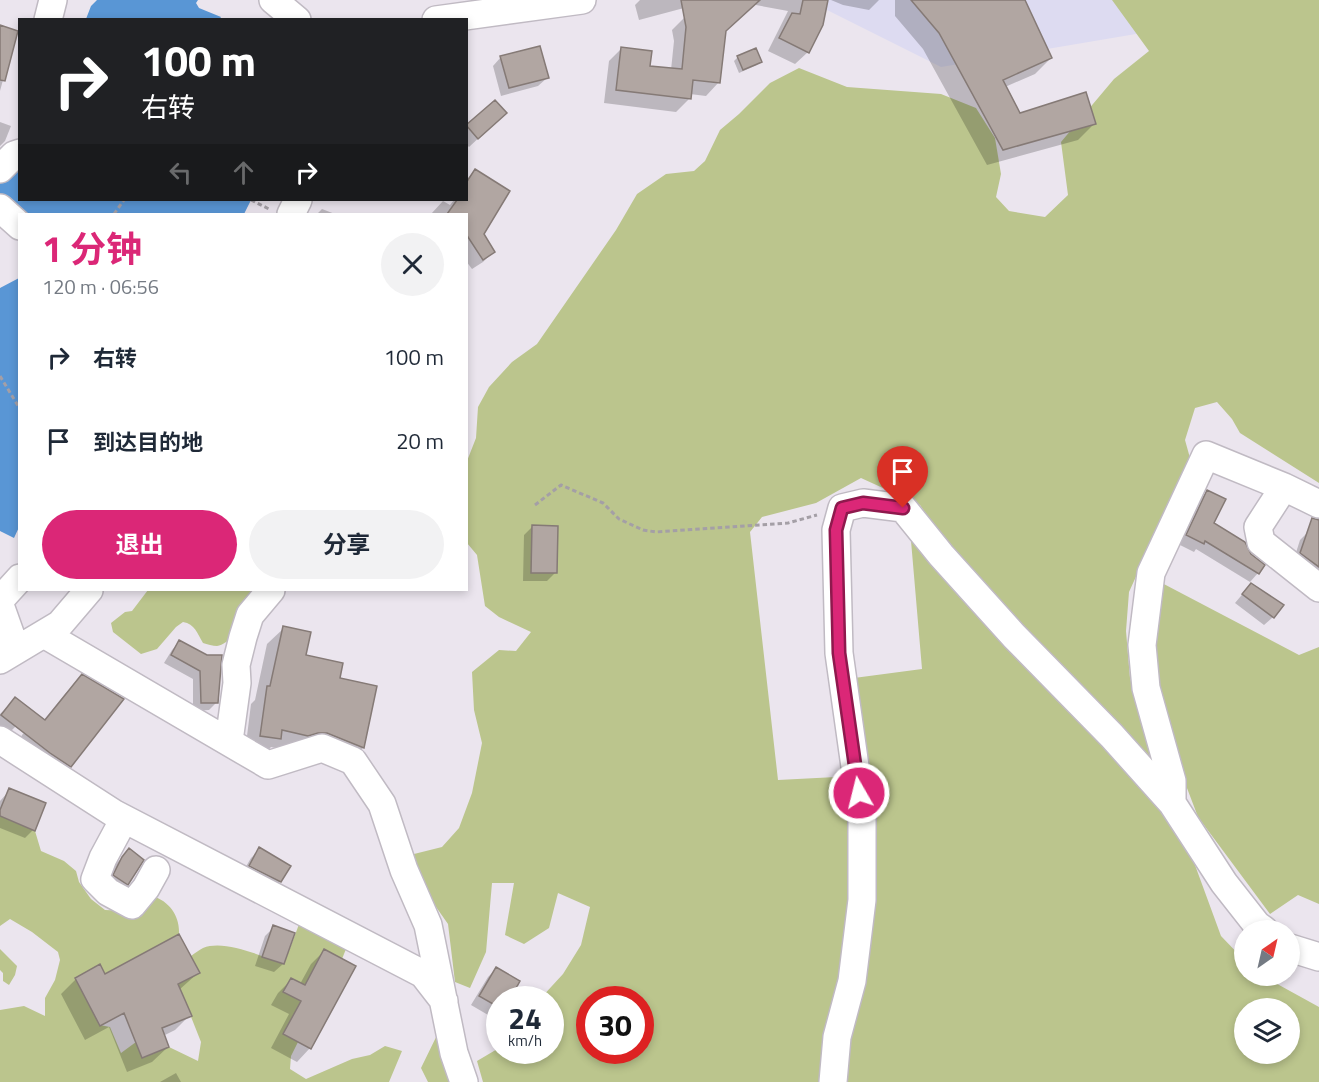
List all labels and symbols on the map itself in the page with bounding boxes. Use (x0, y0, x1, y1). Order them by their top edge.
pin (877, 446, 928, 508)
position arrow (827, 761, 891, 825)
north arrow (1234, 920, 1300, 986)
speed limit sign: 30 (576, 986, 654, 1064)

